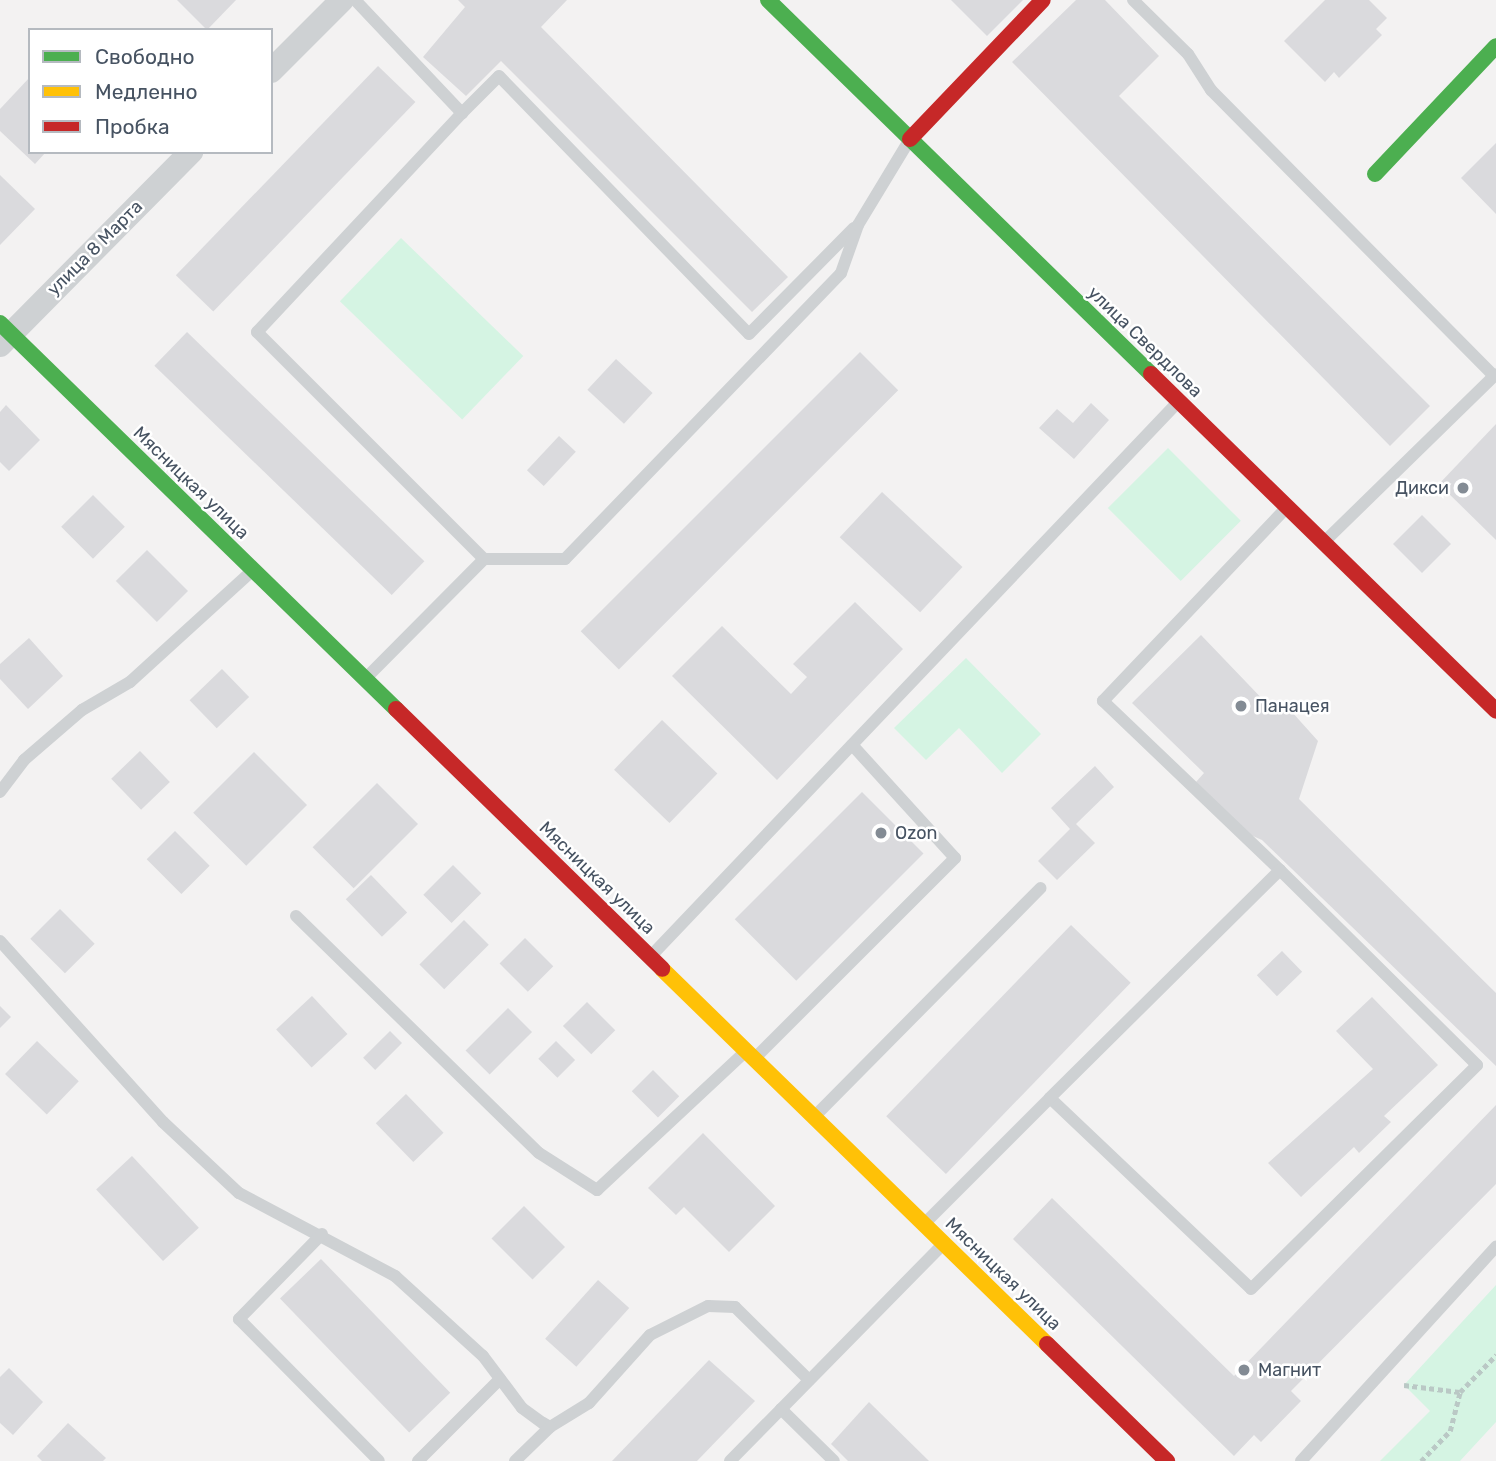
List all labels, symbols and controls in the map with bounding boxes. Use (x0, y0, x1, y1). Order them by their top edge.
legend (28, 28, 273, 154)
text: Свободно (95, 44, 195, 69)
text: Медленно (95, 79, 198, 104)
text: Пробка (95, 114, 170, 139)
street label: улица 8 Марта (43, 196, 147, 300)
street label: улица Свердлова (1083, 282, 1207, 402)
street label: Мясницкая улица (129, 422, 253, 544)
place label: Дикси (1395, 477, 1449, 499)
marker: Дикси (1455, 480, 1471, 496)
place label: Панацея (1255, 695, 1330, 717)
marker: Панацея (1233, 698, 1249, 714)
street label: Мясницкая улица (535, 817, 659, 939)
place label: Ozon (895, 822, 937, 844)
marker: Ozon (873, 825, 889, 841)
street label: Мясницкая улица (941, 1213, 1065, 1335)
place label: Магнит (1258, 1359, 1321, 1381)
marker: Магнит (1236, 1362, 1252, 1378)

